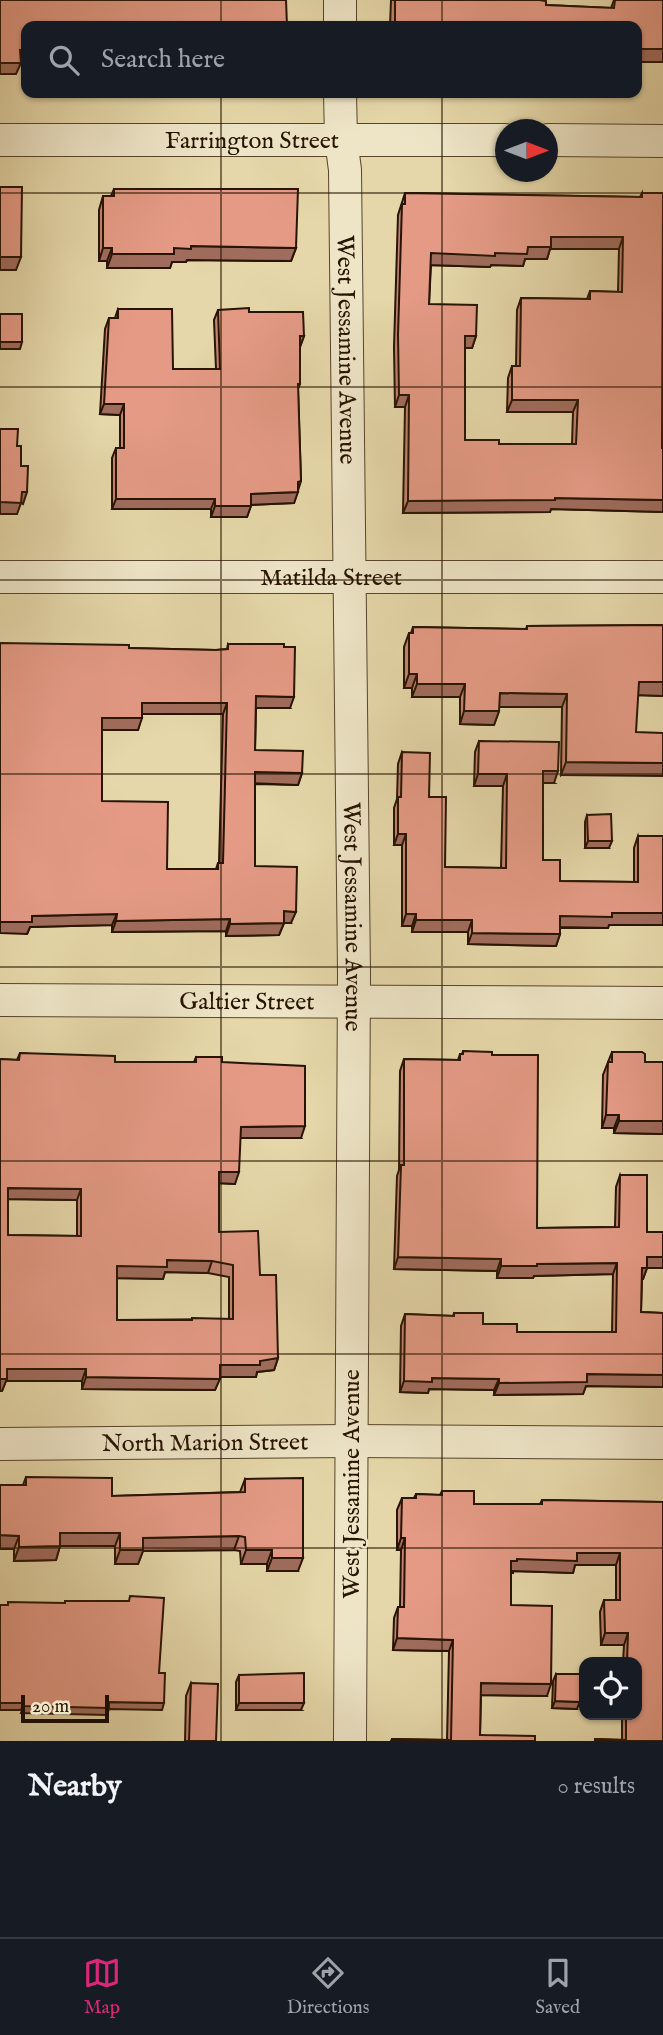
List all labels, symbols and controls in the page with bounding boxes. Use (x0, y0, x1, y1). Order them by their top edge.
search box (21, 21, 642, 98)
icon: search (45, 41, 83, 79)
text: Search here (101, 43, 225, 76)
north arrow (495, 119, 558, 182)
street label: Farrington Street (165, 126, 339, 157)
street label: West Jessamine Avenue (329, 235, 362, 465)
street label: Matilda Street (260, 563, 402, 594)
street label: West Jessamine Avenue (335, 802, 368, 1032)
street label: Galtier Street (179, 987, 315, 1018)
street label: West Jessamine Avenue (337, 1369, 368, 1599)
street label: North Marion Street (102, 1427, 308, 1460)
map controls (579, 1657, 642, 1720)
button: locate (579, 1657, 642, 1720)
scale bar (21, 1692, 108, 1724)
text: 20 m (32, 1695, 69, 1719)
text: Nearby (28, 1768, 121, 1806)
text: 0 results (557, 1772, 635, 1801)
tab: Map (83, 1954, 121, 2020)
tab: Directions (287, 1954, 369, 2020)
tab: Saved (535, 1954, 580, 2020)

